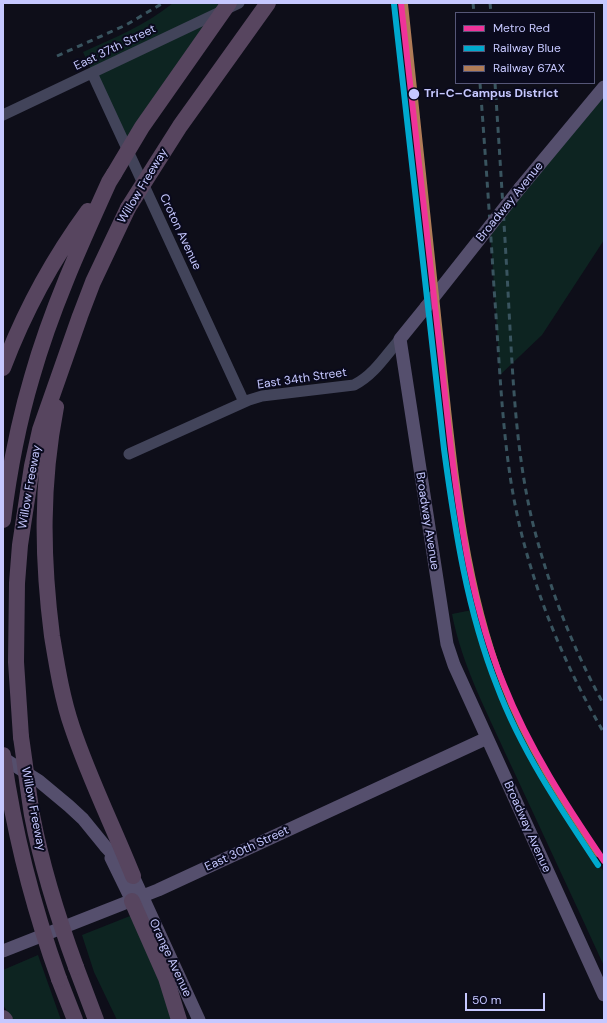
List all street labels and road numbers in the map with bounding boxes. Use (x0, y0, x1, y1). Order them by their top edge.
street label: East 37th Street (72, 22, 158, 74)
street label: Willow Freeway (115, 146, 171, 226)
street label: Broadway Avenue (473, 159, 547, 245)
street label: Croton Avenue (156, 192, 204, 272)
street label: East 34th Street (256, 366, 348, 392)
street label: Willow Freeway (16, 444, 44, 530)
street label: Broadway Avenue (412, 471, 442, 571)
street label: Willow Freeway (18, 766, 48, 852)
street label: Broadway Avenue (500, 779, 554, 875)
street label: East 30th Street (203, 823, 291, 875)
street label: Orange Avenue (146, 917, 194, 999)

